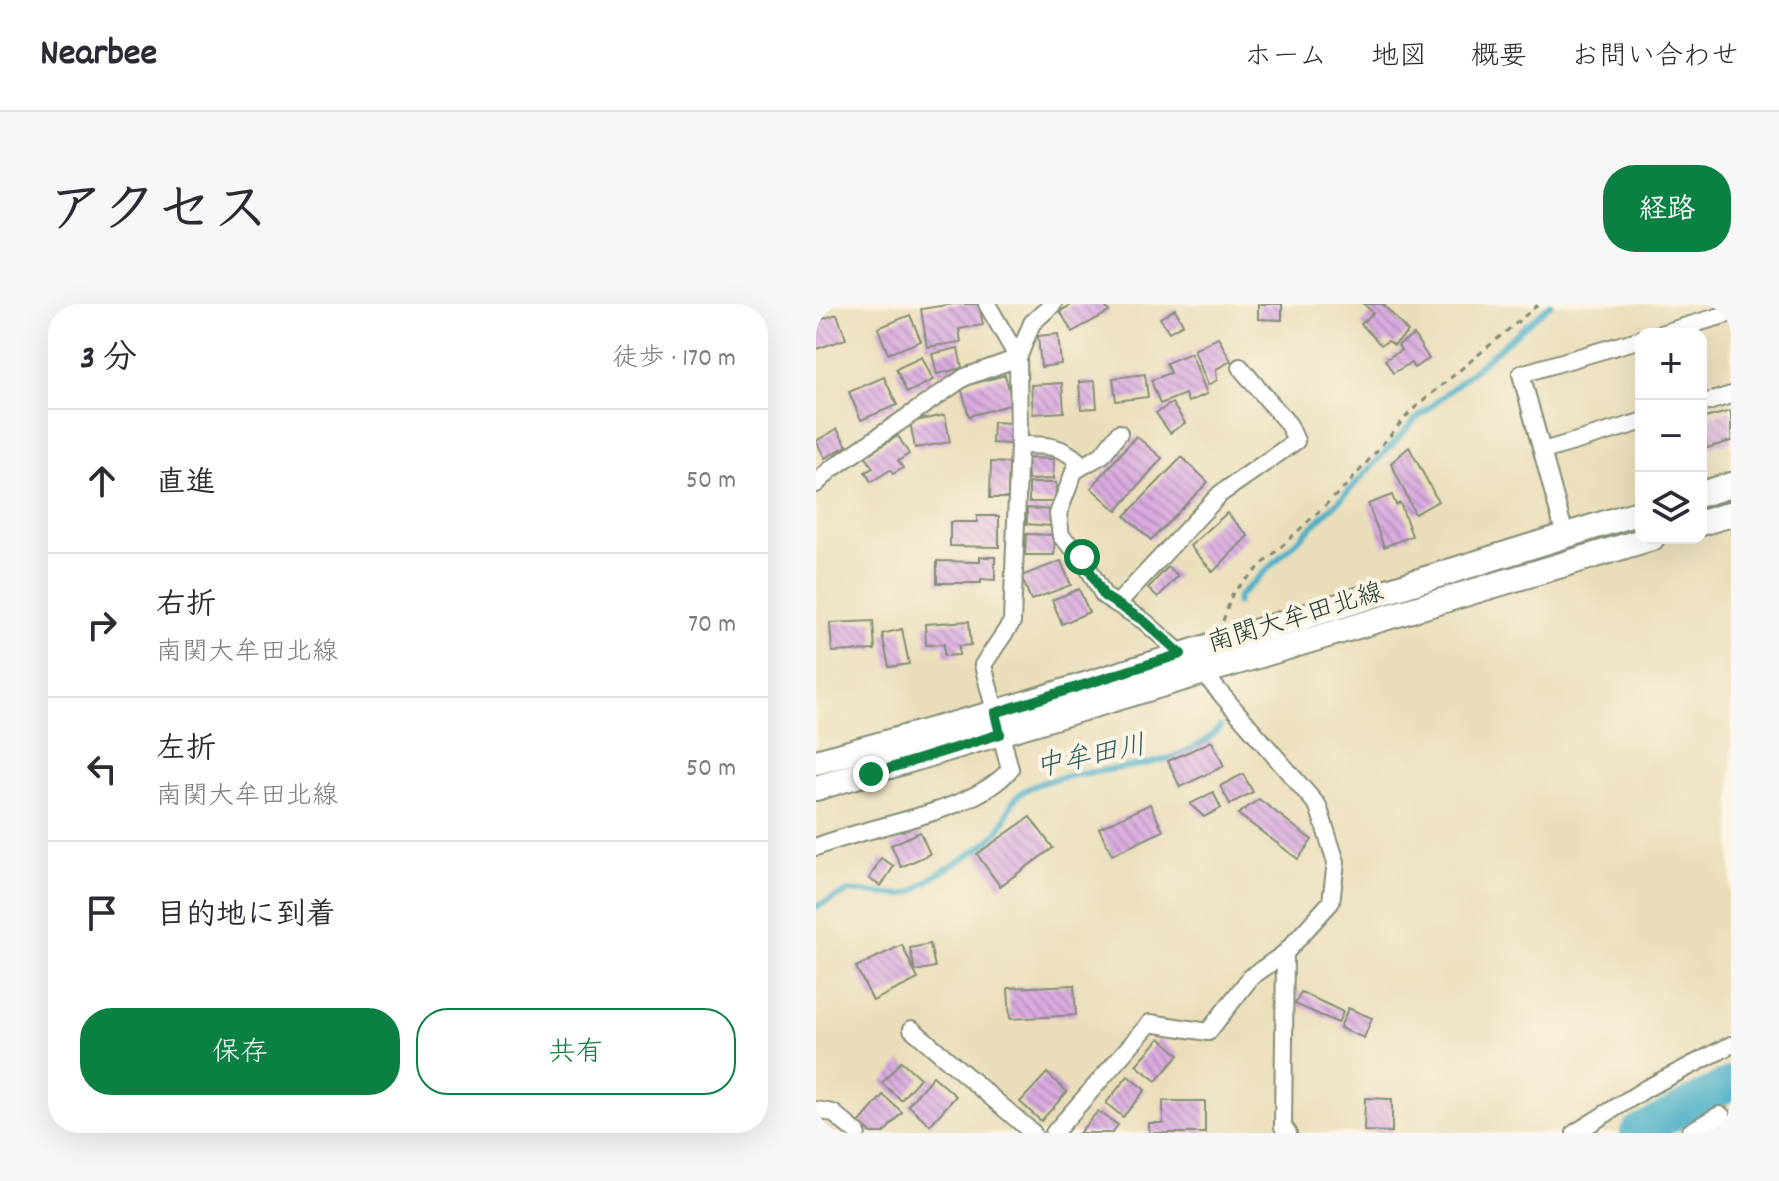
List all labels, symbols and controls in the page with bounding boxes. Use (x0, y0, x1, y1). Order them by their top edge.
text: Nearbee (40, 28, 157, 83)
text: ホーム (1244, 39, 1327, 79)
text: 地図 (1371, 39, 1427, 79)
text: 概要 (1471, 39, 1527, 79)
text: お問い合わせ (1571, 39, 1739, 79)
button: 経路 (1603, 165, 1731, 252)
text: アクセス (48, 175, 269, 255)
map controls (1635, 328, 1707, 544)
button: + (1635, 328, 1707, 400)
text: 3 分 (80, 336, 137, 385)
text: 徒歩 · 170 m (612, 341, 736, 378)
button: − (1635, 400, 1707, 472)
icon: ahead (80, 459, 124, 503)
text: 50 m (686, 463, 736, 500)
text: 直進 (156, 464, 216, 507)
button: layers (1635, 472, 1707, 544)
route start (1064, 539, 1100, 575)
street label: 南関大牟田北線 (1204, 575, 1388, 664)
text: 右折 (156, 586, 216, 629)
icon: right (80, 603, 124, 647)
text: 70 m (688, 607, 736, 644)
text: 南関大牟田北線 (156, 635, 338, 672)
water label: 中牟田川 (1032, 728, 1150, 790)
text: 左折 (156, 730, 216, 773)
icon: left (80, 747, 124, 791)
text: 50 m (686, 751, 736, 788)
route end (853, 756, 889, 792)
text: 南関大牟田北線 (156, 779, 338, 816)
icon: arrive (80, 891, 124, 935)
text: 目的地に到着 (156, 896, 336, 939)
button: 保存 (80, 1008, 400, 1095)
button: 共有 (416, 1008, 736, 1095)

